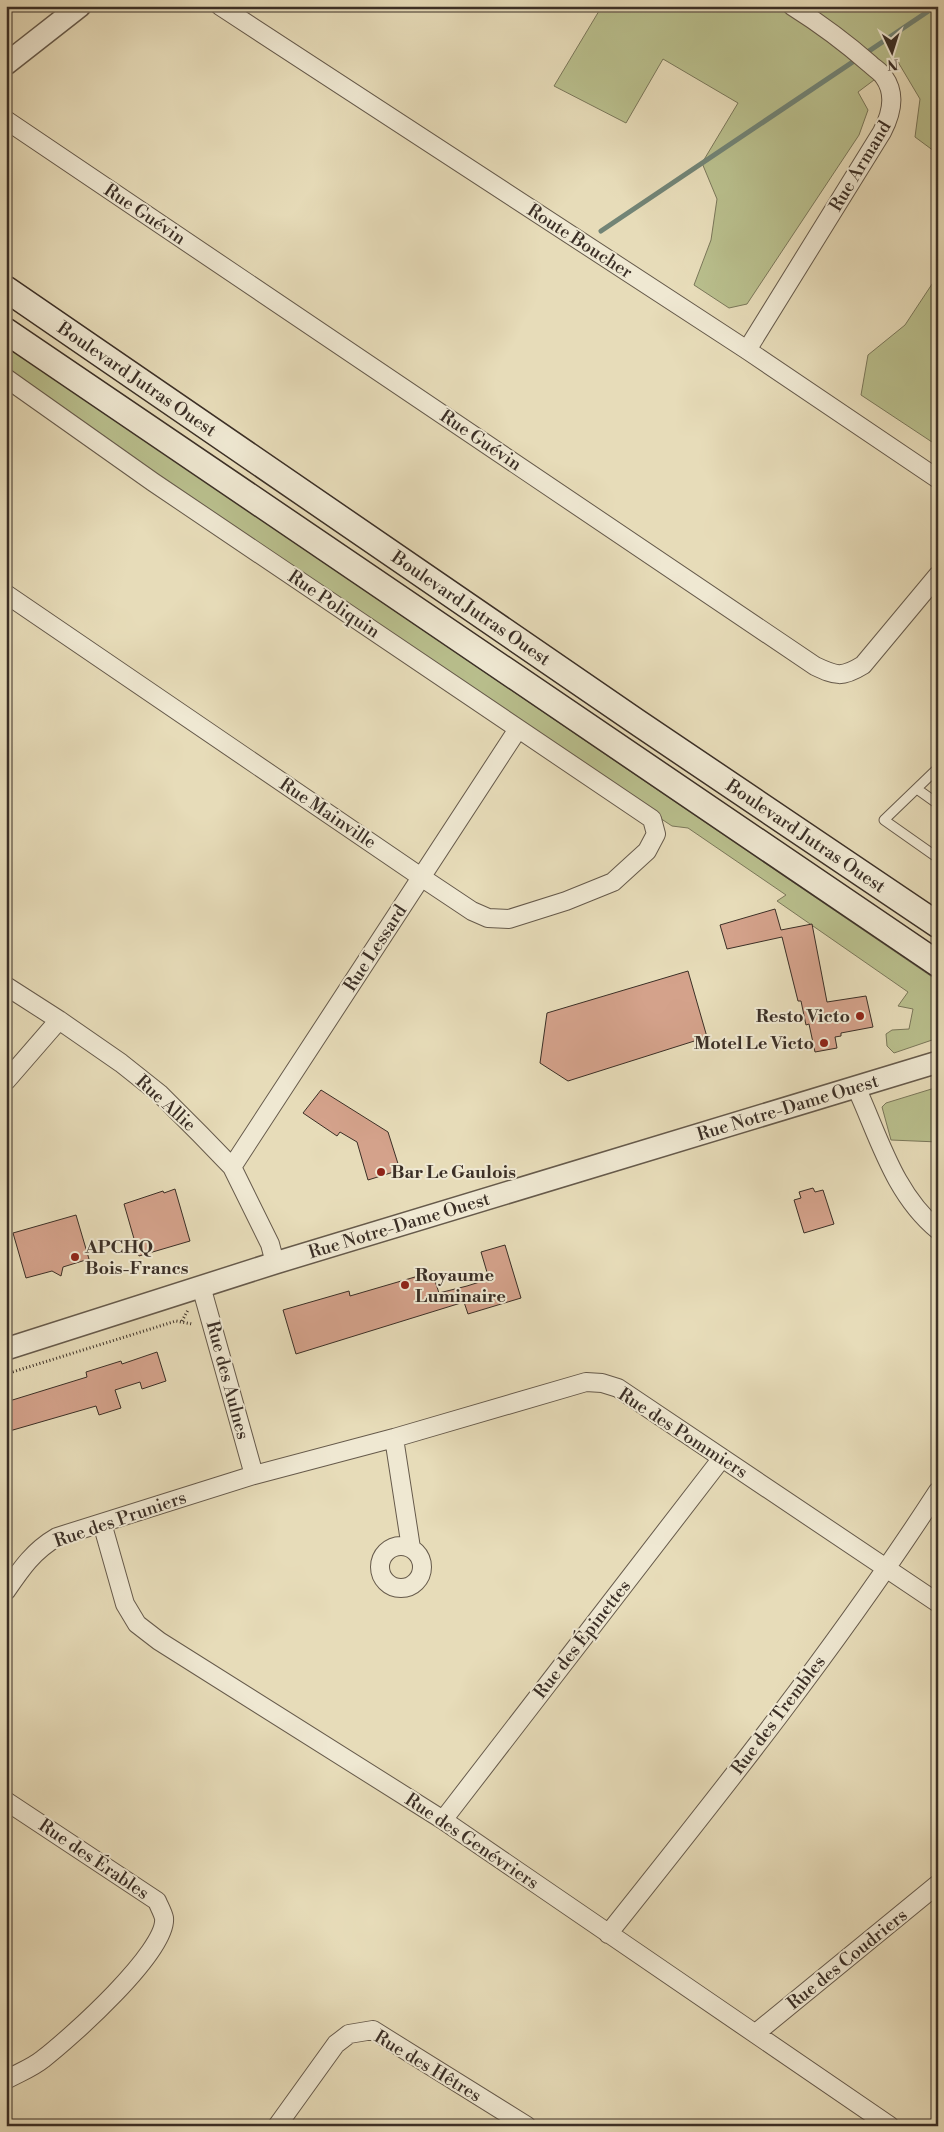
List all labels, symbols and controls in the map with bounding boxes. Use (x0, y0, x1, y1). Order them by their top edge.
north arrow (866, 28, 916, 78)
text: N (887, 55, 899, 73)
street label: Rue Armand (824, 116, 897, 216)
street label: Rue Guévin (99, 179, 190, 250)
street label: Route Boucher (523, 199, 637, 284)
street label: Boulevard Jutras Ouest (52, 316, 221, 442)
street label: Rue Guévin (435, 405, 526, 476)
street label: Boulevard Jutras Ouest (386, 545, 555, 671)
street label: Rue Poliquin (283, 565, 384, 644)
street label: Rue Mainville (275, 773, 380, 854)
street label: Boulevard Jutras Ouest (721, 774, 890, 899)
street label: Rue Lessard (339, 900, 413, 996)
place label: Resto Victo (756, 1005, 850, 1028)
marker: Resto Victo (854, 1010, 866, 1022)
place label: Motel Le Victo (694, 1032, 814, 1055)
marker: Motel Le Victo (818, 1037, 830, 1049)
street label: Rue Allie (131, 1070, 201, 1137)
street label: Rue Notre-Dame Ouest (694, 1070, 882, 1146)
place label: Bar Le Gaulois (391, 1161, 516, 1184)
marker: Bar Le Gaulois (375, 1166, 387, 1178)
street label: Rue Notre-Dame Ouest (306, 1187, 493, 1264)
place label: APCHQ Bois-Francs (84, 1236, 189, 1280)
marker: APCHQ Bois-Francs (69, 1251, 81, 1263)
place label: Royaume Luminaire (415, 1264, 506, 1308)
marker: Royaume Luminaire (399, 1279, 411, 1291)
street label: Rue des Aulnes (201, 1318, 254, 1442)
street label: Rue des Pommiers (614, 1383, 752, 1484)
street label: Rue des Pruniers (51, 1486, 190, 1553)
street label: Rue des Épinettes (529, 1575, 636, 1703)
street label: Rue des Trembles (726, 1651, 831, 1779)
street label: Rue des Genévriers (401, 1788, 543, 1895)
street label: Rue des Érables (34, 1814, 153, 1905)
street label: Rue des Coudriers (782, 1904, 912, 2015)
street label: Rue des Hêtres (370, 2025, 486, 2107)

